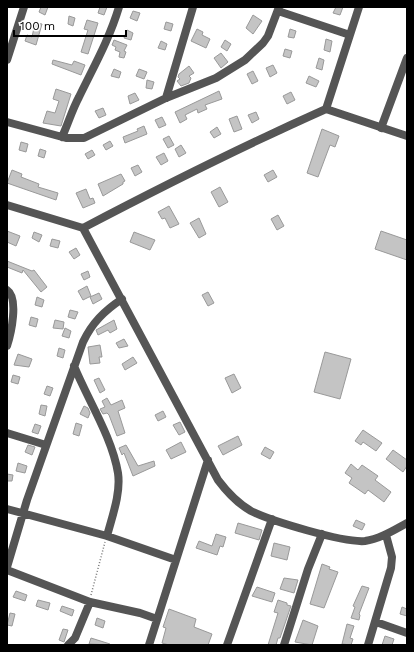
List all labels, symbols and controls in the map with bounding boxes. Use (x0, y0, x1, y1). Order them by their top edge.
scale bar (14, 12, 126, 38)
text: 100 m (20, 19, 55, 33)

